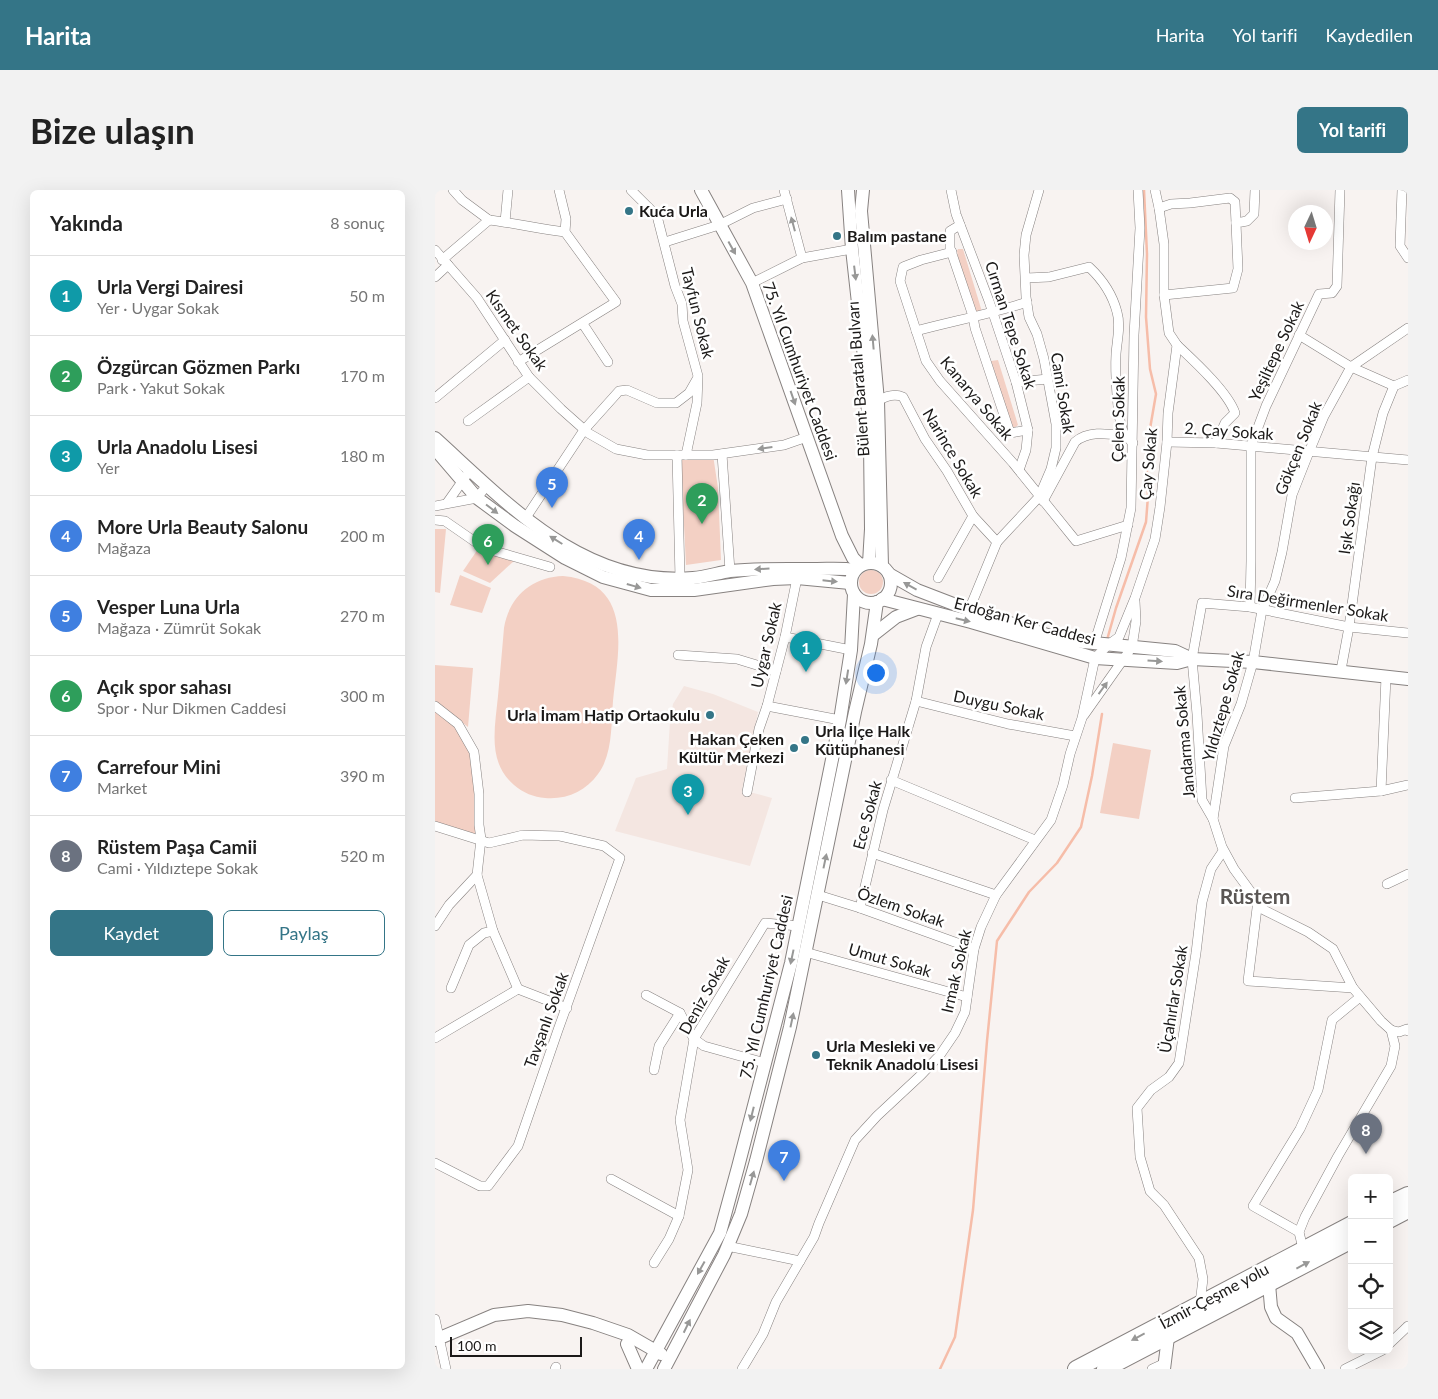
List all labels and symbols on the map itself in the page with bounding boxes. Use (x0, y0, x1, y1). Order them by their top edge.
place label: Kuća Urla (639, 201, 708, 220)
marker: Kuća Urla (623, 205, 635, 217)
north arrow (1288, 205, 1333, 250)
one-way arrow (789, 216, 797, 231)
place label: Balım pastane (847, 226, 947, 245)
marker: Balım pastane (831, 230, 843, 242)
one-way arrow (728, 241, 736, 256)
street label: Cırman Tepe Sokak (982, 259, 1041, 392)
street label: Tayfun Sokak (678, 265, 719, 361)
one-way arrow (851, 266, 859, 282)
street label: 75. Yıl Cumhuriyet Caddesi (759, 279, 842, 463)
street label: Kısmet Sokak (482, 285, 553, 375)
street label: Yeşiltepe Sokak (1244, 297, 1308, 404)
street label: Bülent Baratalı Bulvarı (843, 301, 872, 457)
one-way arrow (869, 334, 877, 350)
street label: Cami Sokak (1048, 351, 1079, 436)
street label: Kanarya Sokak (937, 352, 1018, 444)
street label: Çelen Sokak (1107, 375, 1128, 462)
one-way arrow (790, 391, 797, 406)
street label: Gökçen Sokak (1270, 397, 1325, 497)
street label: Narince Sokak (919, 405, 988, 501)
street label: 2. Çay Sokak (1184, 418, 1275, 443)
street label: Çay Sokak (1135, 426, 1160, 501)
one-way arrow (757, 444, 773, 452)
pin: 5 (536, 467, 568, 508)
street label: Işık Sokağı (1334, 480, 1363, 555)
pin: 2 (686, 483, 718, 524)
one-way arrow (485, 504, 499, 514)
pin: 4 (623, 519, 655, 560)
pin: 6 (472, 524, 504, 565)
one-way arrow (550, 535, 563, 545)
one-way arrow (754, 565, 770, 573)
one-way arrow (822, 577, 838, 585)
street label: Sıra Değirmenler Sokak (1226, 580, 1391, 625)
one-way arrow (627, 582, 642, 590)
one-way arrow (902, 582, 917, 590)
street label: Erdoğan Ker Caddesi (952, 592, 1098, 649)
street label: Uygar Sokak (746, 599, 785, 690)
one-way arrow (956, 616, 971, 624)
pin: 1 (790, 631, 822, 672)
street label: Yıldıztepe Sokak (1198, 648, 1248, 763)
one-way arrow (1148, 657, 1164, 665)
your location (863, 660, 889, 686)
one-way arrow (842, 670, 850, 686)
one-way arrow (1098, 682, 1108, 695)
street label: Jandarma Sokak (1169, 684, 1198, 799)
street label: Duygu Sokak (952, 686, 1047, 724)
place label: Urla İmam Hatip Ortaokulu (507, 705, 700, 724)
marker: Urla İmam Hatip Ortaokulu (704, 709, 716, 721)
place label: Urla İlçe Halk Kütüphanesi (815, 721, 910, 758)
place label: Hakan Çeken Kültür Merkezi (678, 729, 784, 766)
marker: Urla İlçe Halk Kütüphanesi (799, 734, 811, 746)
marker: Hakan Çeken Kültür Merkezi (788, 742, 800, 754)
pin: 3 (672, 774, 704, 815)
street label: Ece Sokak (848, 777, 885, 852)
one-way arrow (821, 853, 829, 869)
street label: Özlem Sokak (855, 883, 948, 931)
district label: Rüstem (1220, 883, 1290, 908)
street label: 75. Yıl Cumhuriyet Caddesi (735, 893, 796, 1081)
street label: Irmak Sokak (937, 926, 975, 1015)
street label: Umut Sokak (846, 939, 935, 981)
street label: Üçahırlar Sokak (1155, 943, 1191, 1054)
one-way arrow (787, 949, 795, 965)
street label: Deniz Sokak (674, 952, 733, 1037)
street label: Tavşanlı Sokak (519, 968, 572, 1071)
one-way arrow (788, 1012, 796, 1028)
place label: Urla Mesleki ve Teknik Anadolu Lisesi (826, 1036, 978, 1073)
marker: Urla Mesleki ve Teknik Anadolu Lisesi (810, 1049, 822, 1061)
one-way arrow (748, 1107, 756, 1122)
pin: 8 (1350, 1113, 1382, 1154)
pin: 7 (768, 1140, 800, 1181)
one-way arrow (748, 1170, 756, 1185)
street label: İzmir-Çeşme yolu (1156, 1259, 1272, 1332)
one-way arrow (697, 1261, 705, 1275)
one-way arrow (1297, 1261, 1310, 1270)
one-way arrow (683, 1319, 691, 1333)
one-way arrow (1132, 1332, 1145, 1341)
scale bar (450, 1334, 583, 1357)

